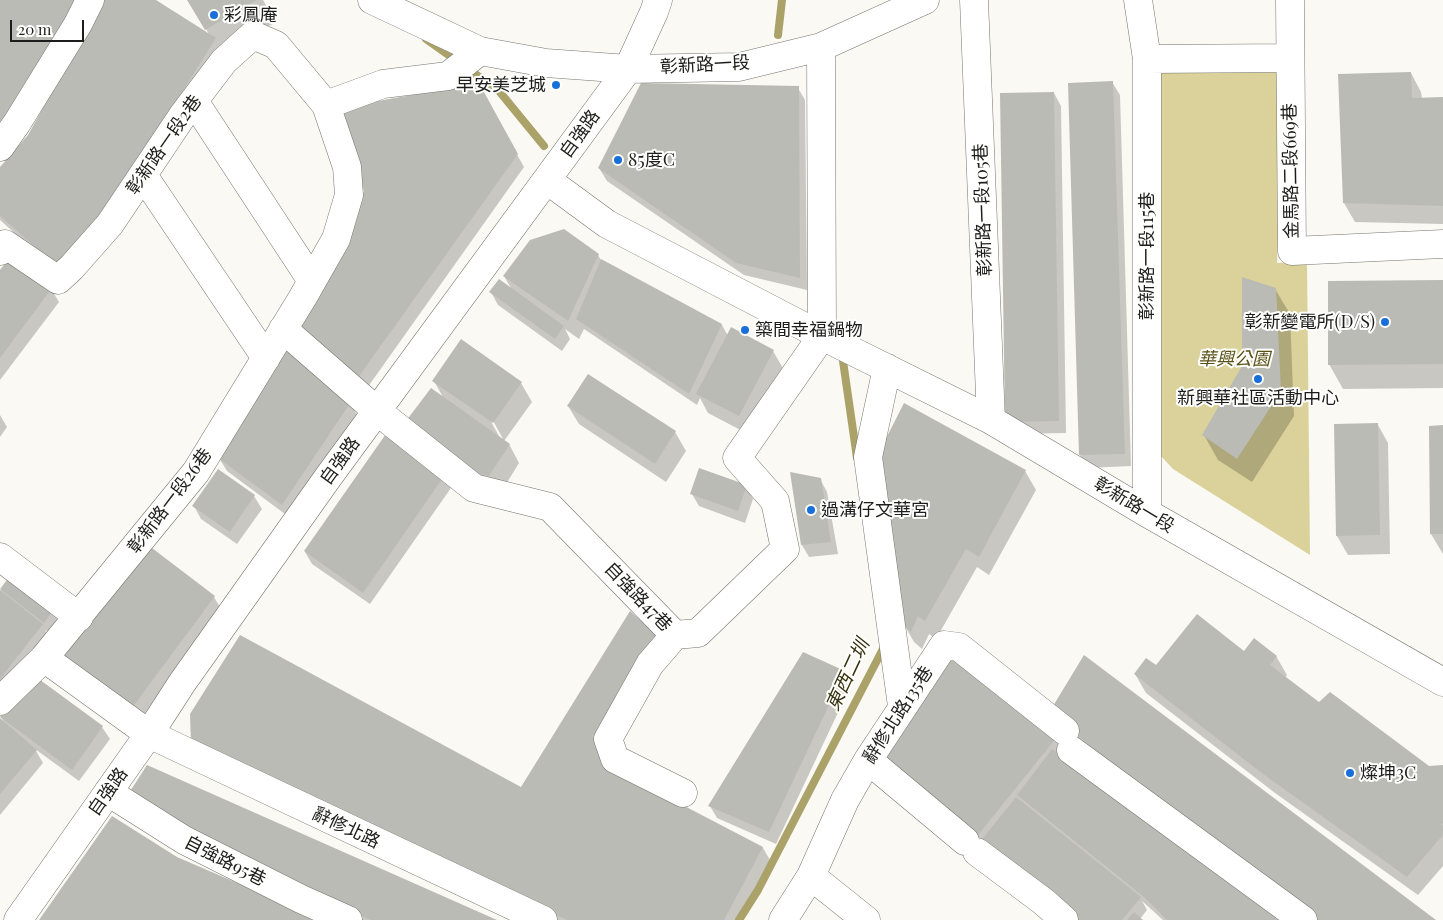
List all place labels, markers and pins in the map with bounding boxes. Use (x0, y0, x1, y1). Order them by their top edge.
place label: 彩鳳庵 (224, 4, 278, 26)
marker: 彩鳳庵 (208, 9, 220, 21)
place label: 早安美芝城 (456, 74, 546, 96)
marker: 早安美芝城 (550, 79, 562, 91)
place label: 85度C (628, 149, 675, 171)
marker: 85度C (612, 154, 624, 166)
place label: 彰新變電所(D/S) (1245, 311, 1375, 333)
marker: 彰新變電所(D/S) (1379, 316, 1391, 328)
place label: 築間幸福鍋物 (755, 319, 863, 341)
marker: 築間幸福鍋物 (739, 324, 751, 336)
marker: 新興華社區活動中心 (1252, 373, 1264, 385)
place label: 新興華社區活動中心 (1177, 387, 1339, 409)
place label: 過溝仔文華宮 (821, 499, 929, 521)
marker: 過溝仔文華宮 (805, 504, 817, 516)
place label: 燦坤3C (1360, 762, 1417, 784)
marker: 燦坤3C (1344, 767, 1356, 779)

